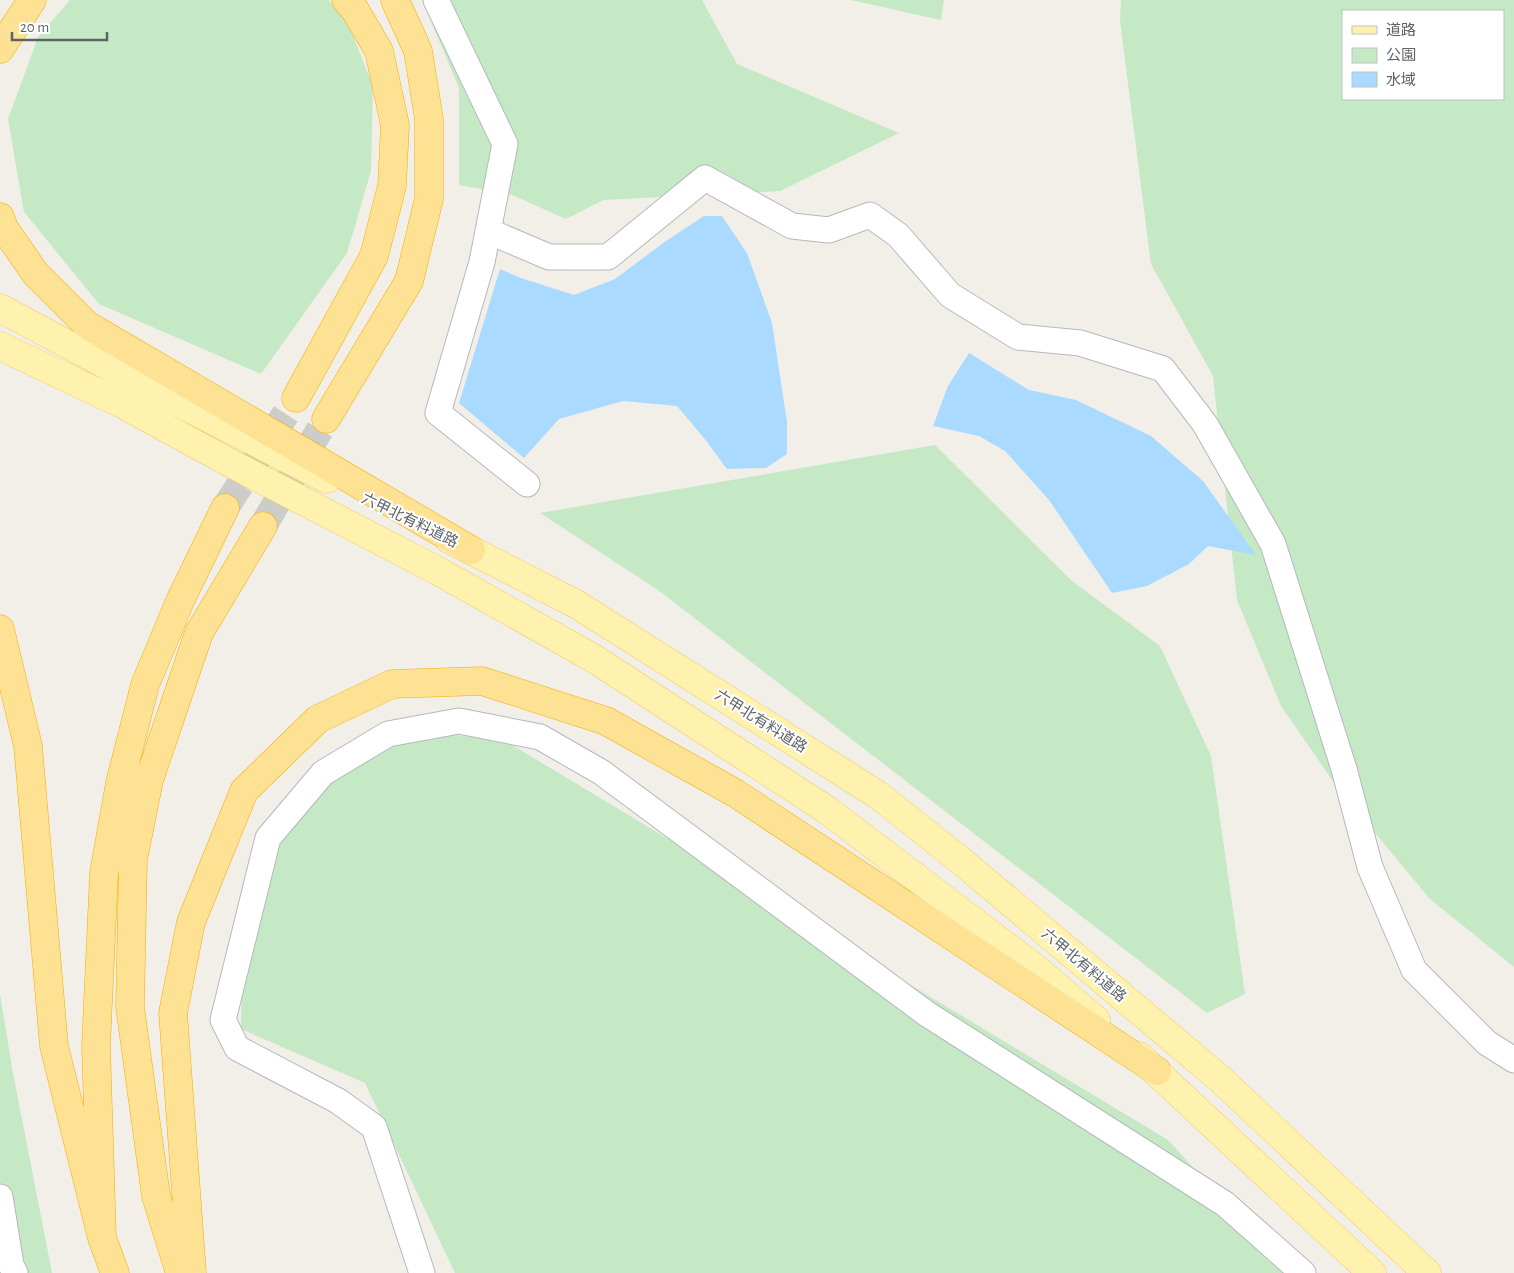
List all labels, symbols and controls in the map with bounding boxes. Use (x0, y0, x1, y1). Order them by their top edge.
scale bar (12, 10, 108, 42)
legend (1342, 10, 1504, 100)
text: 20 m (20, 20, 49, 35)
text: 道路 (1386, 22, 1416, 38)
text: 公園 (1386, 47, 1416, 63)
text: 水域 (1386, 72, 1416, 88)
street label: 六甲北有料道路 (359, 489, 461, 550)
street label: 六甲北有料道路 (712, 686, 810, 756)
street label: 六甲北有料道路 (1039, 924, 1130, 1005)

